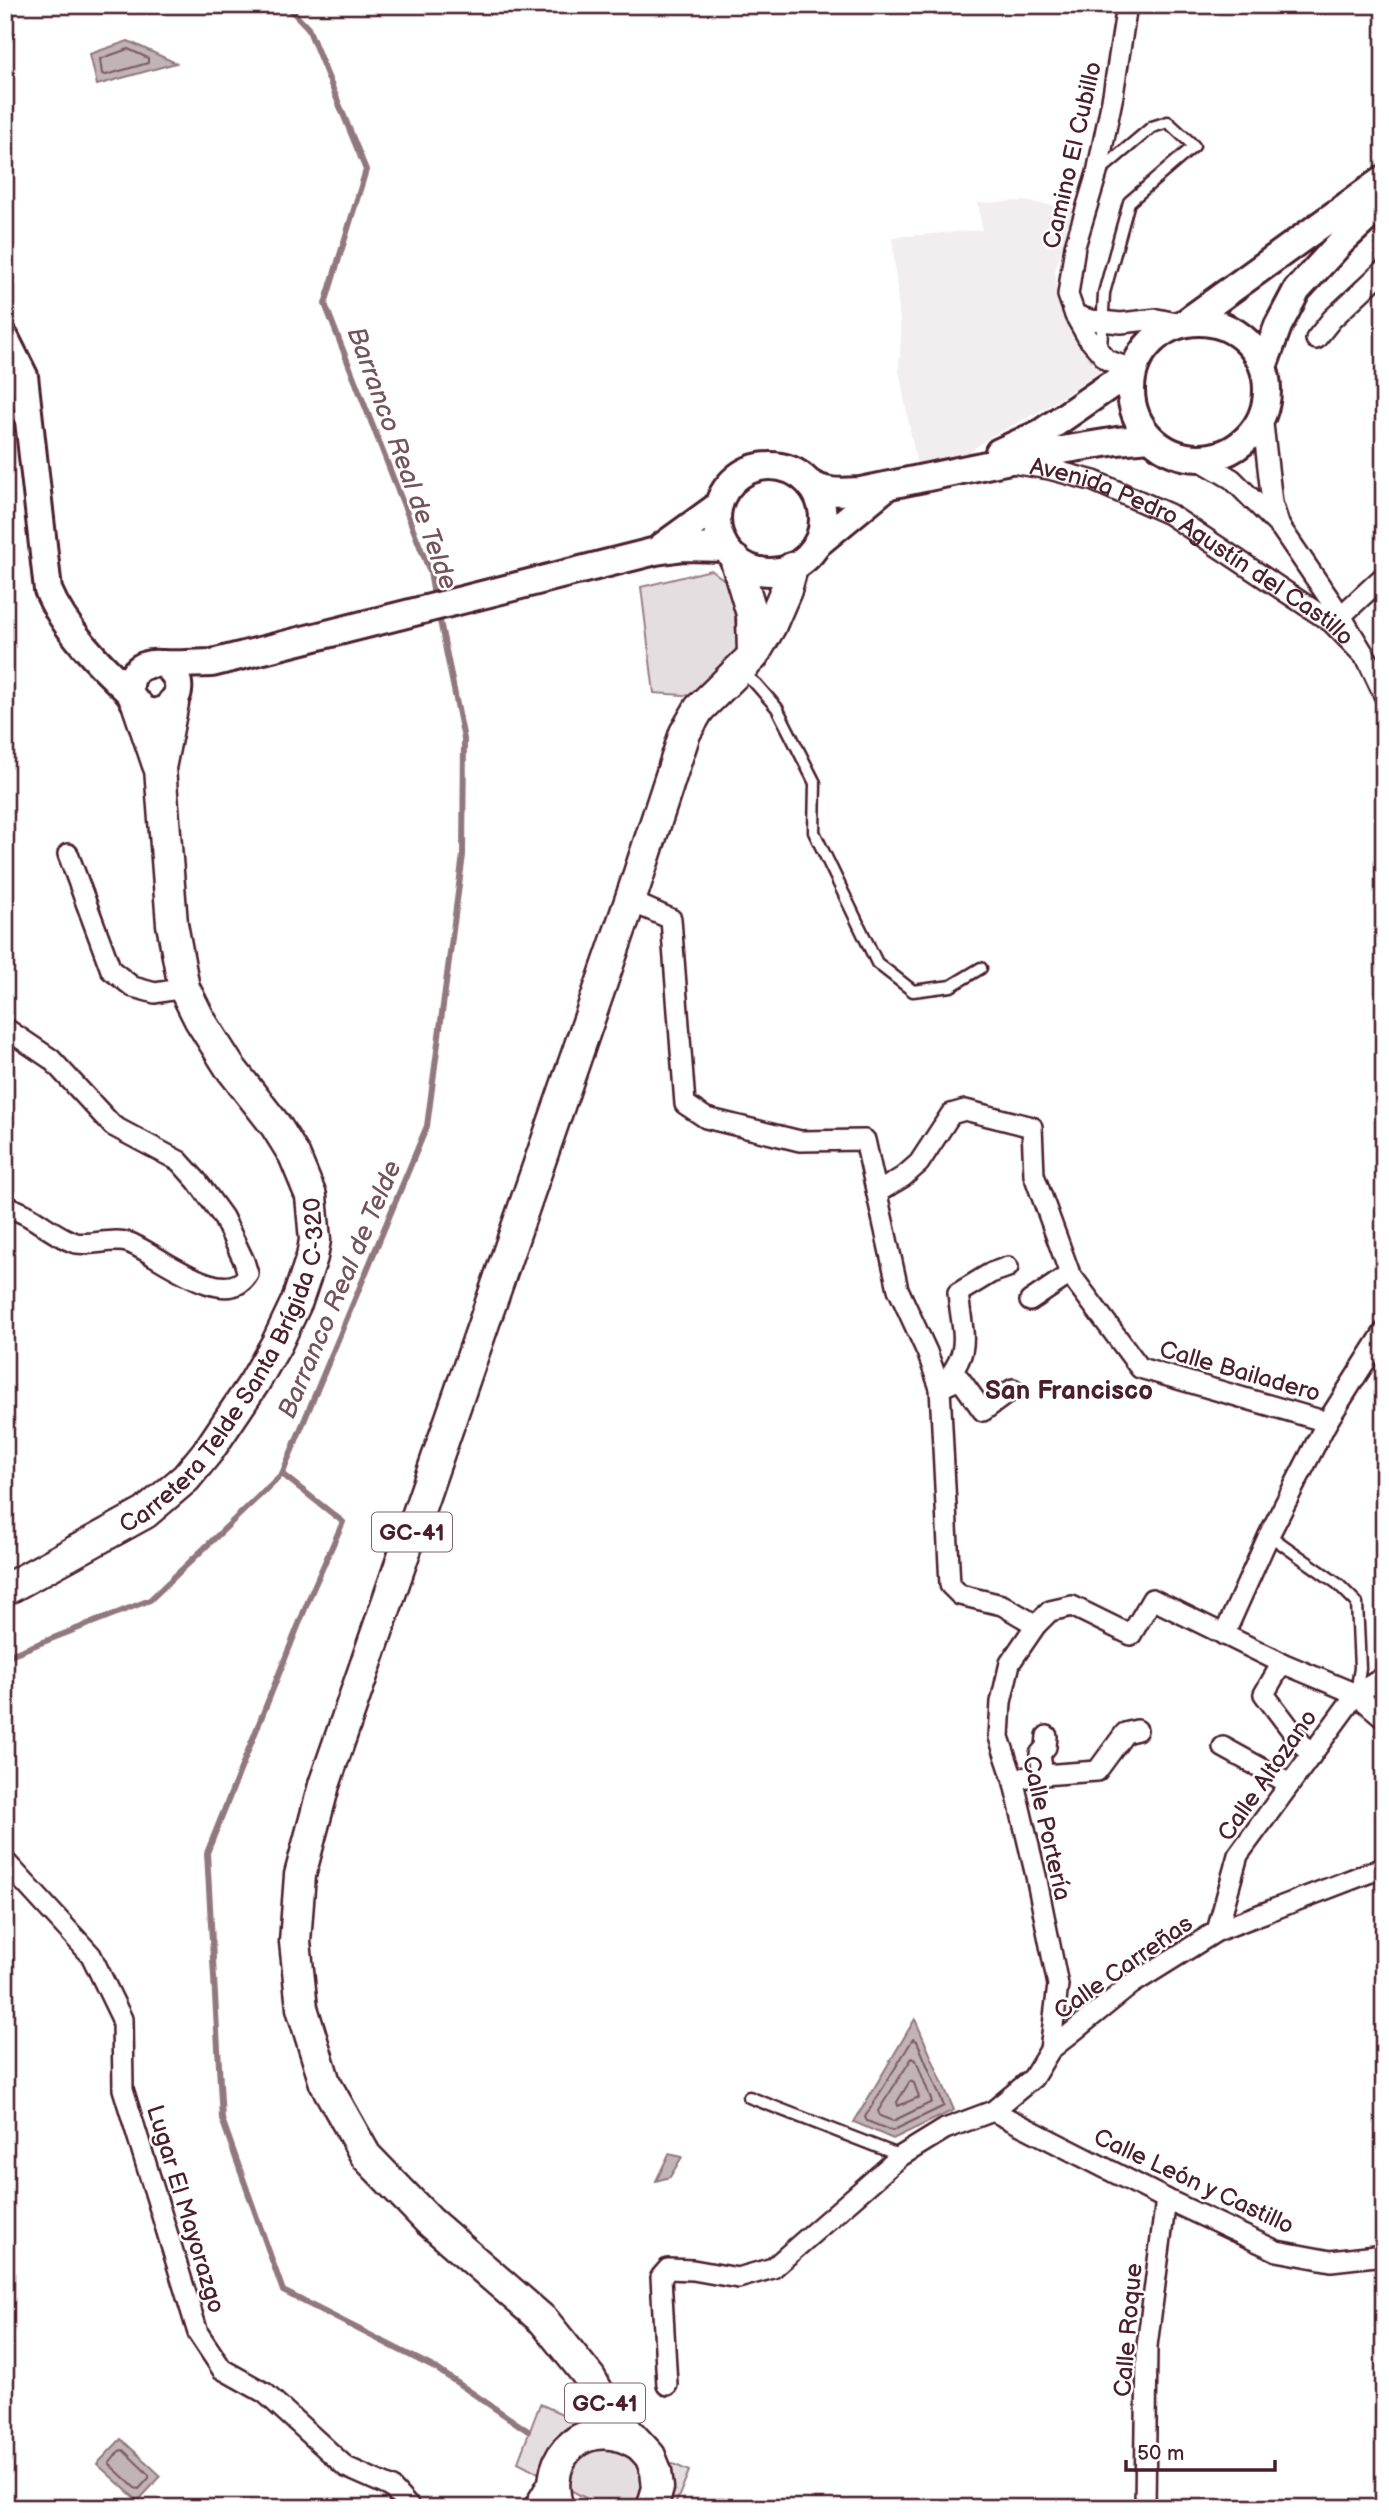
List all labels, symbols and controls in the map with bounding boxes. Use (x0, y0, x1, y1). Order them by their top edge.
street label: Camino El Cubillo (1037, 59, 1108, 251)
water label: Barranco Real de Telde (340, 323, 464, 594)
street label: Avenida Pedro Agustín del Castillo (1028, 452, 1360, 652)
water label: Barranco Real de Telde (272, 1156, 409, 1423)
street label: Carretera Telde Santa Brígida C-320 (114, 1196, 330, 1539)
street label: Calle Bailadero (1156, 1335, 1324, 1408)
district label: San Francisco (985, 1376, 1153, 1407)
road number: GC-41 (372, 1512, 452, 1552)
street label: Calle Altozano (1211, 1704, 1323, 1847)
street label: Calle Portería (1016, 1753, 1077, 1903)
street label: Calle Carreñas (1048, 1909, 1198, 2026)
street label: Lugar El Mayorazgo (140, 2102, 231, 2317)
street label: Calle León y Castillo (1089, 2122, 1298, 2241)
street label: Calle Roque (1108, 2262, 1149, 2398)
road number: GC-41 (565, 2384, 645, 2422)
scale bar (1126, 2429, 1275, 2473)
text: 50 m (1137, 2441, 1184, 2466)

